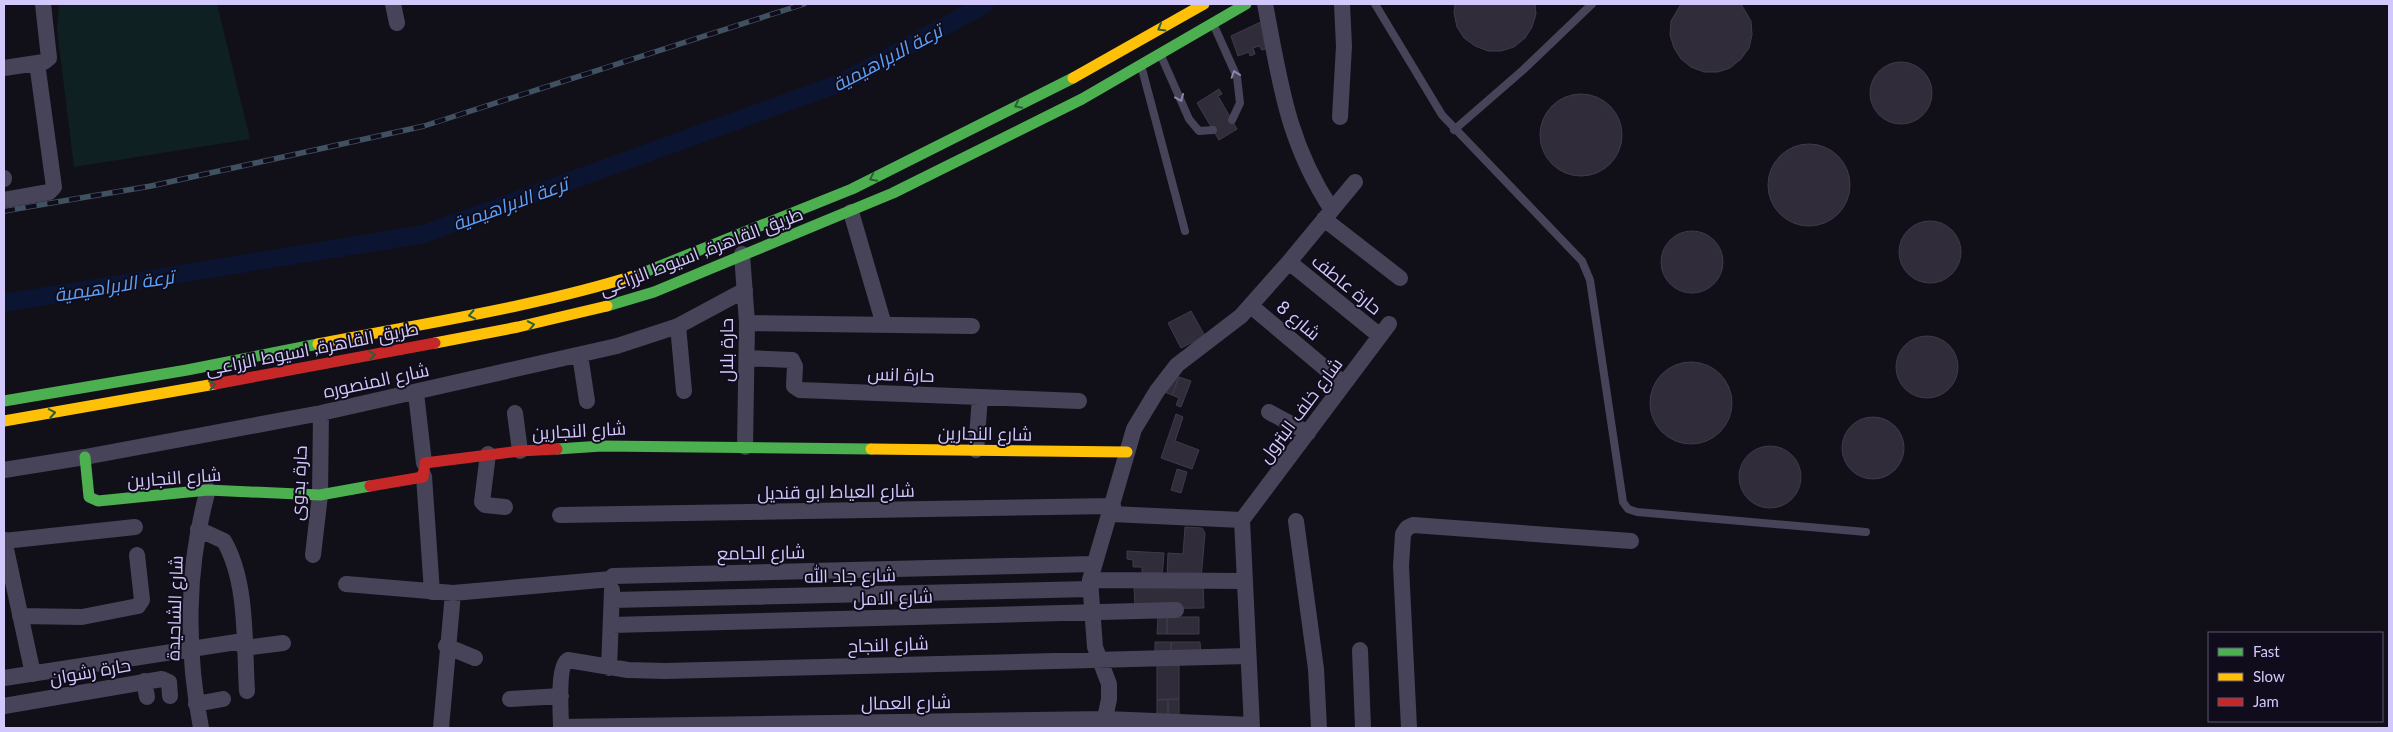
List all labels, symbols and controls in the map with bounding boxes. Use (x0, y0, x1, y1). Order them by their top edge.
water label: ترعة الابراهيمية (828, 17, 950, 96)
one-way arrow (1158, 22, 1167, 32)
one-way arrow (1230, 70, 1240, 79)
one-way arrow (1173, 93, 1184, 102)
one-way arrow (1014, 99, 1023, 109)
water label: ترعة الابراهيمية (449, 170, 575, 235)
one-way arrow (869, 172, 878, 182)
street label: طريق القاهرة, اسيوط الزراعى (596, 202, 807, 302)
street label: حارة عاطف (1307, 249, 1386, 320)
water label: ترعة الابراهيمية (53, 264, 179, 307)
street label: شارع 8 (1272, 296, 1325, 346)
one-way arrow (468, 309, 477, 319)
street label: طريق القاهرة, اسيوط الزراعى (204, 317, 421, 381)
street label: حارة بلال (715, 318, 738, 382)
one-way arrow (527, 320, 536, 330)
one-way arrow (367, 350, 376, 361)
street label: شارع خلف البترول (1253, 353, 1348, 468)
street label: شارع المنصوره (321, 358, 431, 404)
street label: حارة انس (867, 362, 935, 387)
one-way arrow (207, 380, 216, 391)
one-way arrow (47, 409, 56, 419)
street label: شارع النجارين (531, 417, 627, 445)
street label: شارع النجارين (938, 421, 1032, 447)
street label: حارة بدوى (285, 445, 312, 521)
street label: شارع النجارين (126, 463, 222, 493)
street label: شارع العياط ابو قنديل (757, 479, 915, 505)
street label: شارع الجامع (717, 540, 805, 566)
street label: شارع الشاحيدة (161, 555, 189, 661)
street label: شارع جاد الله (804, 563, 896, 589)
street label: شارع الامل (853, 585, 933, 611)
street label: شارع النجاح (847, 632, 929, 658)
legend (2208, 632, 2383, 722)
text: Fast (2253, 642, 2280, 660)
street label: حارة رشوان (48, 653, 132, 690)
text: Slow (2253, 667, 2285, 685)
street label: شارع العمال (861, 690, 951, 716)
text: Jam (2253, 692, 2279, 710)

